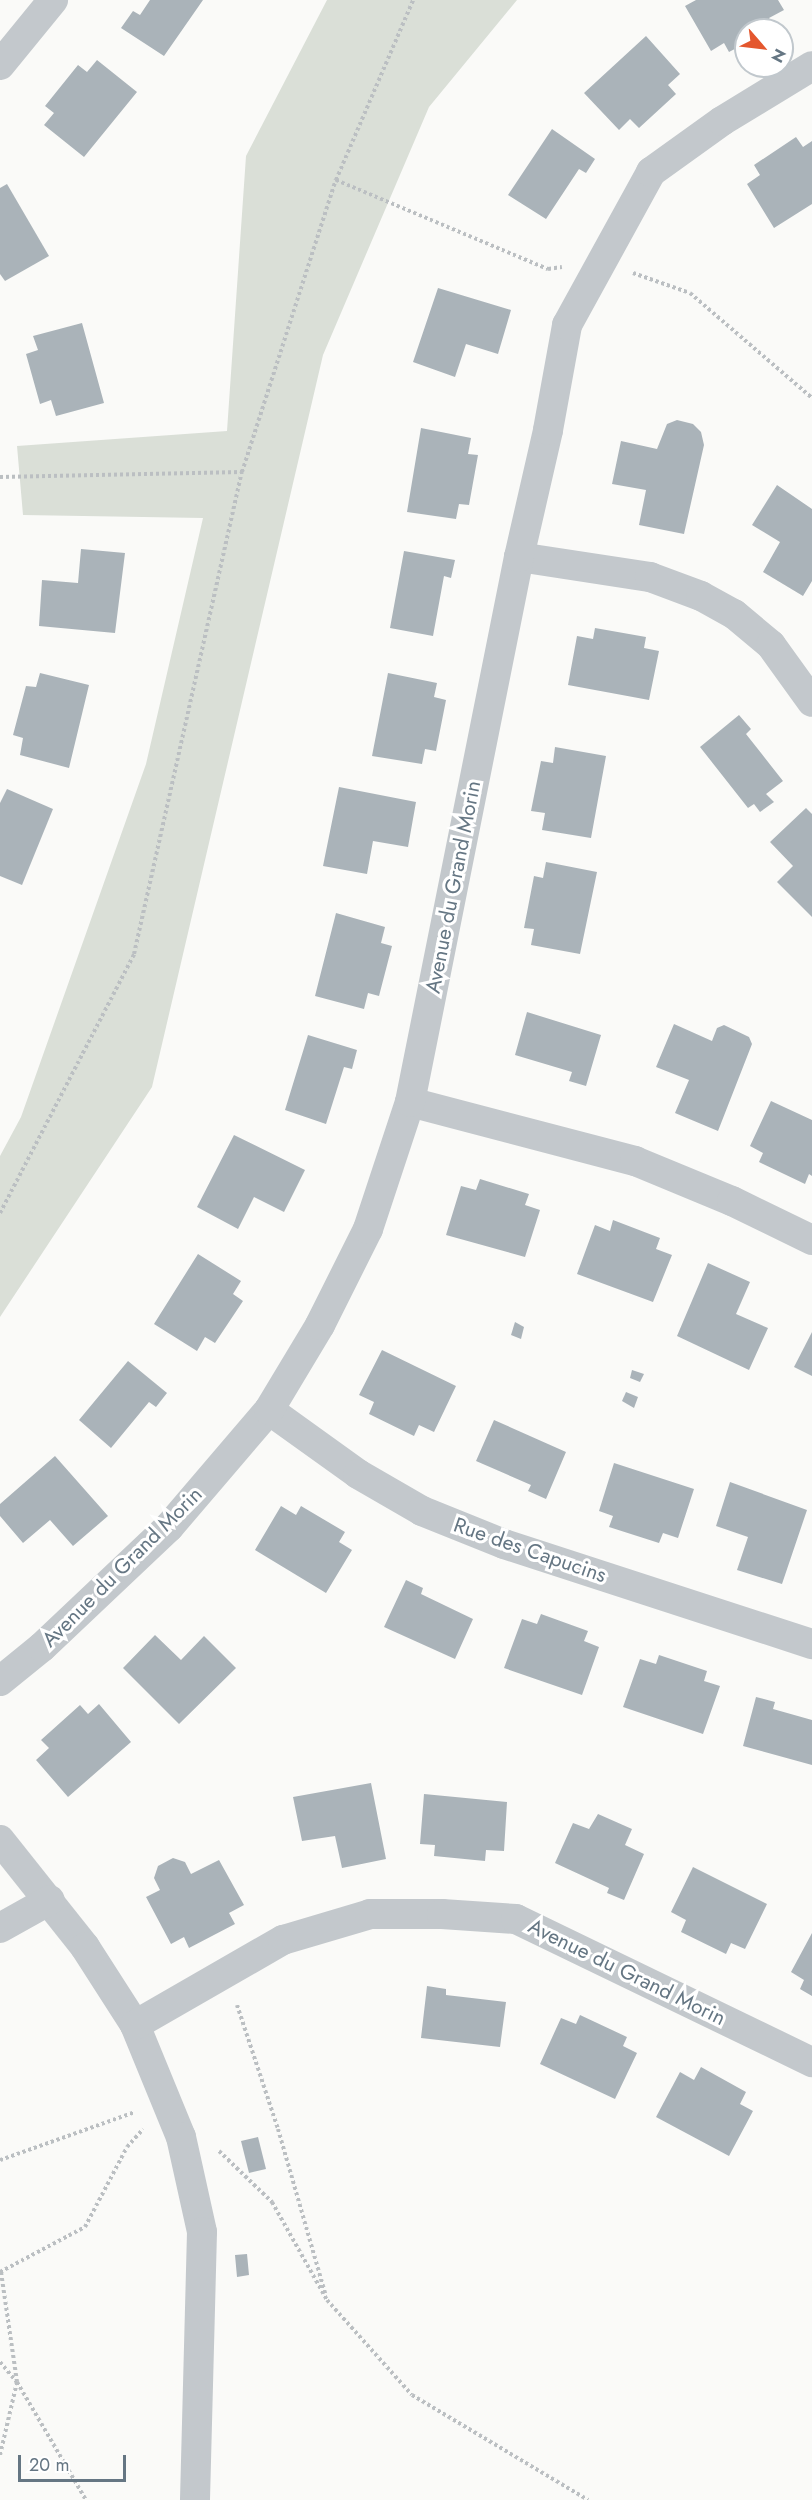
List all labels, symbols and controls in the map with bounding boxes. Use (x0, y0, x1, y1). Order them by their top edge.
north arrow (734, 18, 794, 78)
text: N (765, 45, 792, 67)
street label: Avenue du Grand Morin (420, 779, 486, 995)
street label: Avenue du Grand Morin (37, 1482, 207, 1652)
street label: Rue des Capucins (450, 1512, 610, 1588)
street label: Avenue du Grand Morin (524, 1913, 730, 2031)
scale bar (21, 2443, 129, 2481)
text: 20 m (29, 2452, 69, 2478)

